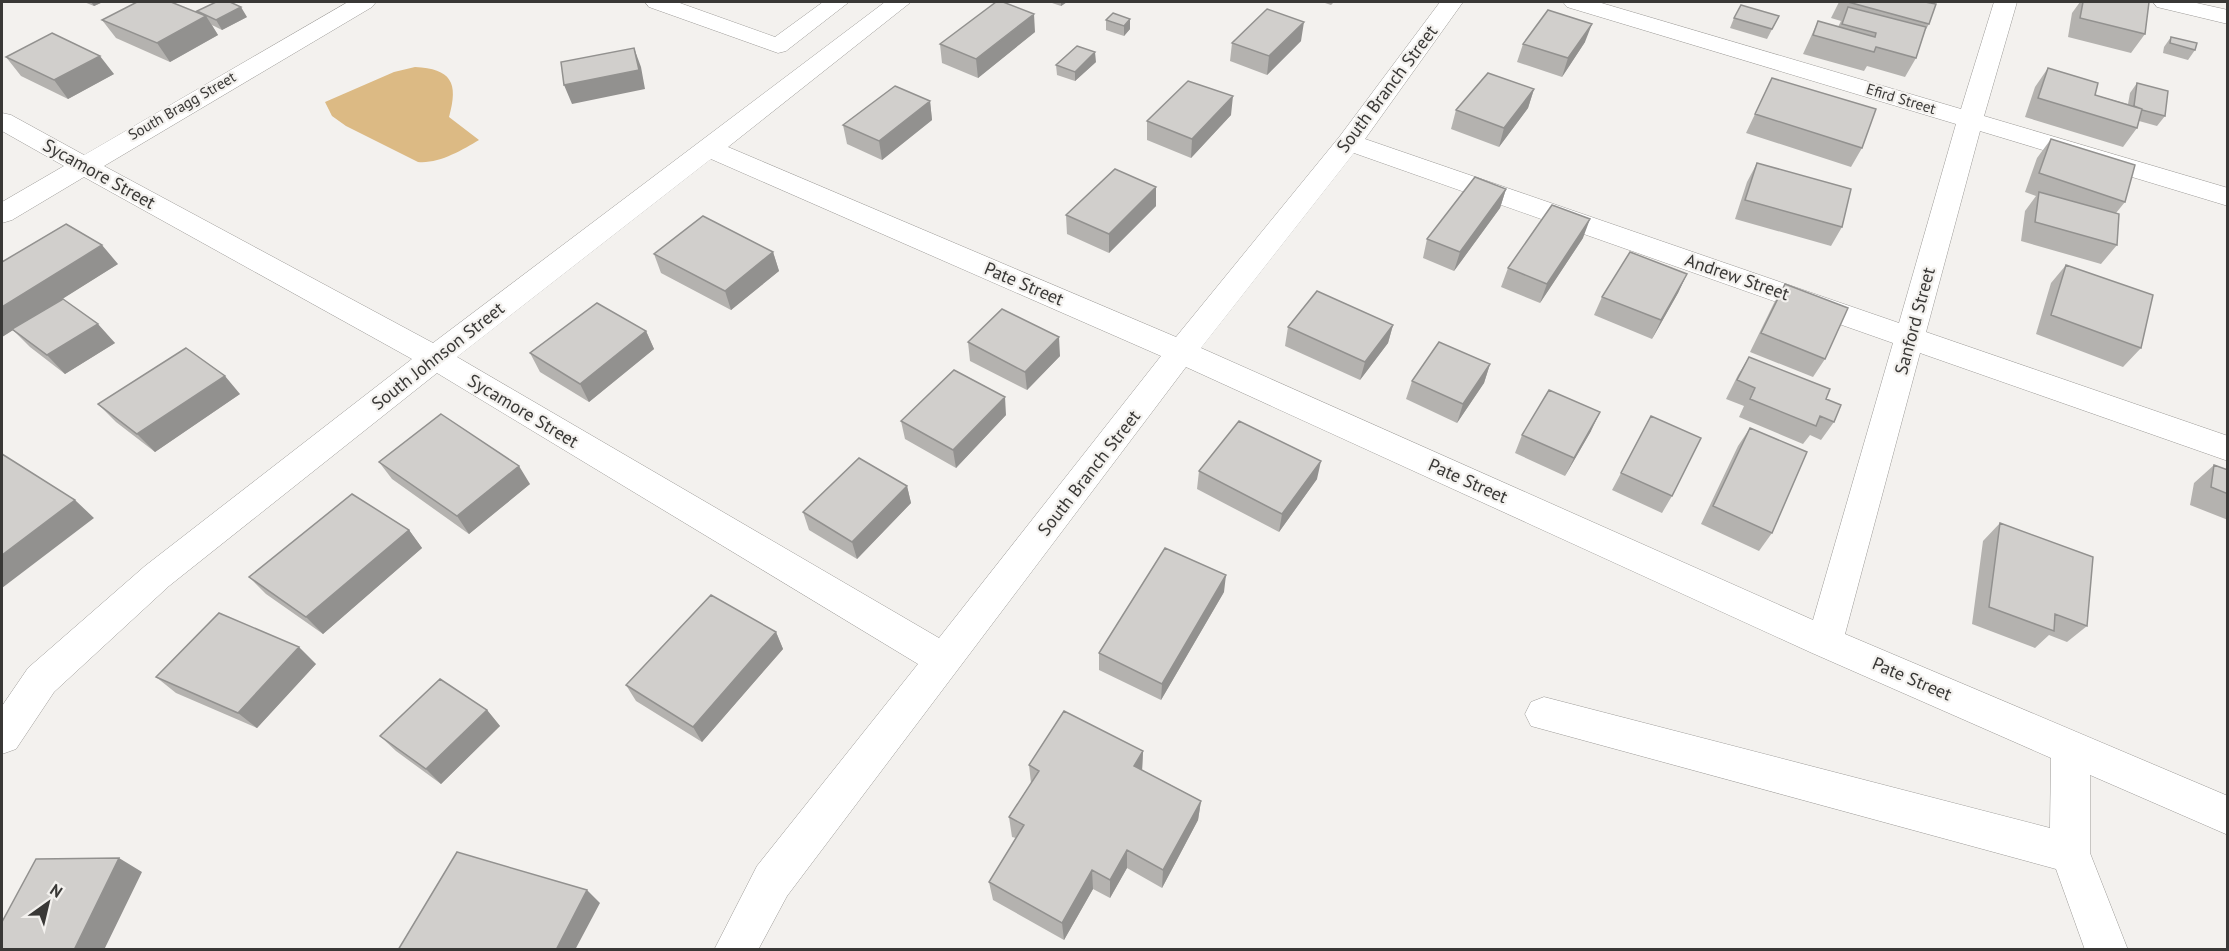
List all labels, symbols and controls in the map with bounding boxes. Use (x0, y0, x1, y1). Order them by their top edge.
street label: South Branch Street (1331, 20, 1442, 157)
street label: South Bragg Street (125, 67, 239, 144)
street label: Efird Street (1864, 79, 1938, 118)
street label: Sycamore Street (39, 133, 160, 214)
street label: Andrew Street (1682, 248, 1792, 305)
street label: Pate Street (981, 257, 1067, 311)
street label: Sanford Street (1889, 265, 1940, 377)
street label: South Johnson Street (367, 297, 509, 415)
street label: Sycamore Street (464, 368, 583, 453)
street label: South Branch Street (1032, 405, 1145, 540)
street label: Pate Street (1425, 453, 1511, 508)
street label: Pate Street (1869, 652, 1955, 706)
north arrow (18, 873, 78, 933)
text: N (46, 879, 66, 902)

